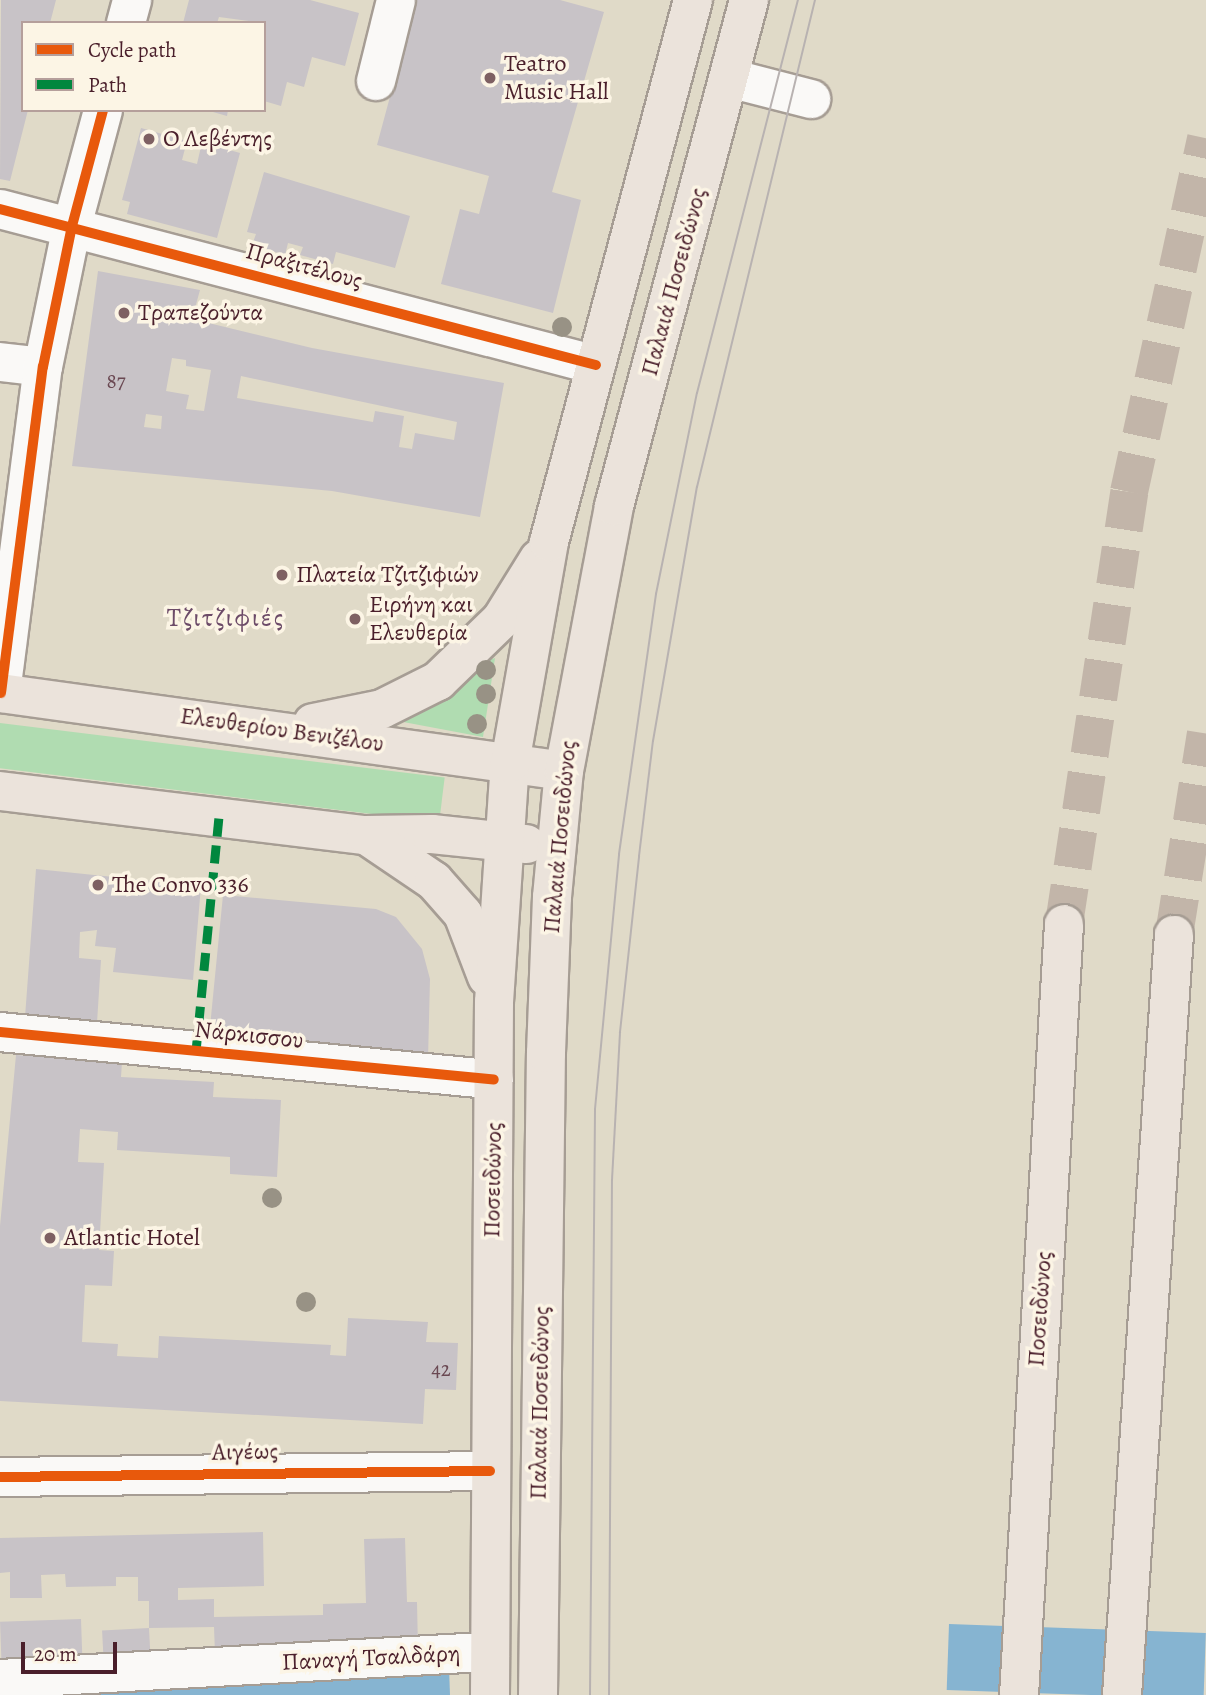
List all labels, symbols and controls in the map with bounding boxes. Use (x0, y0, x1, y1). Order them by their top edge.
legend (21, 21, 266, 112)
text: Cycle path (88, 36, 177, 64)
place label: Teatro Music Hall (504, 50, 609, 106)
marker: Teatro Music Hall (482, 70, 498, 86)
text: Path (88, 71, 127, 99)
place label: Ο Λεβέντης (163, 125, 272, 153)
marker: Ο Λεβέντης (141, 131, 157, 147)
street label: Παλαιά Ποσειδώνος (635, 185, 713, 379)
street label: Πραξιτέλους (243, 237, 365, 295)
place label: Τραπεζούντα (138, 299, 263, 327)
marker: Τραπεζούντα (116, 305, 132, 321)
house number: 87 (106, 368, 126, 394)
place label: Πλατεία Τζιτζιφιών (296, 561, 479, 589)
marker: Πλατεία Τζιτζιφιών (274, 567, 290, 583)
place label: Ειρήνη και Ελευθερία (369, 591, 473, 647)
district label: Τζιτζιφιές (168, 602, 284, 634)
marker: Ειρήνη και Ελευθερία (347, 611, 363, 627)
street label: Ελευθερίου Βενιζέλου (178, 701, 386, 759)
street label: Παλαιά Ποσειδώνος (537, 739, 583, 935)
place label: The Convo 336 (112, 871, 249, 899)
marker: The Convo 336 (90, 877, 106, 893)
street label: Νάρκισσου (193, 1015, 305, 1055)
street label: Ποσειδώνος (478, 1122, 508, 1238)
place label: Atlantic Hotel (64, 1224, 200, 1252)
marker: Atlantic Hotel (42, 1230, 58, 1246)
street label: Ποσειδώνος (1022, 1250, 1058, 1368)
street label: Παλαιά Ποσειδώνος (524, 1306, 556, 1500)
house number: 42 (431, 1356, 451, 1382)
street label: Αιγέως (212, 1437, 278, 1467)
scale bar (24, 1628, 121, 1672)
street label: Παναγή Τσαλδάρη (281, 1639, 461, 1677)
text: 20 m (34, 1640, 77, 1668)

